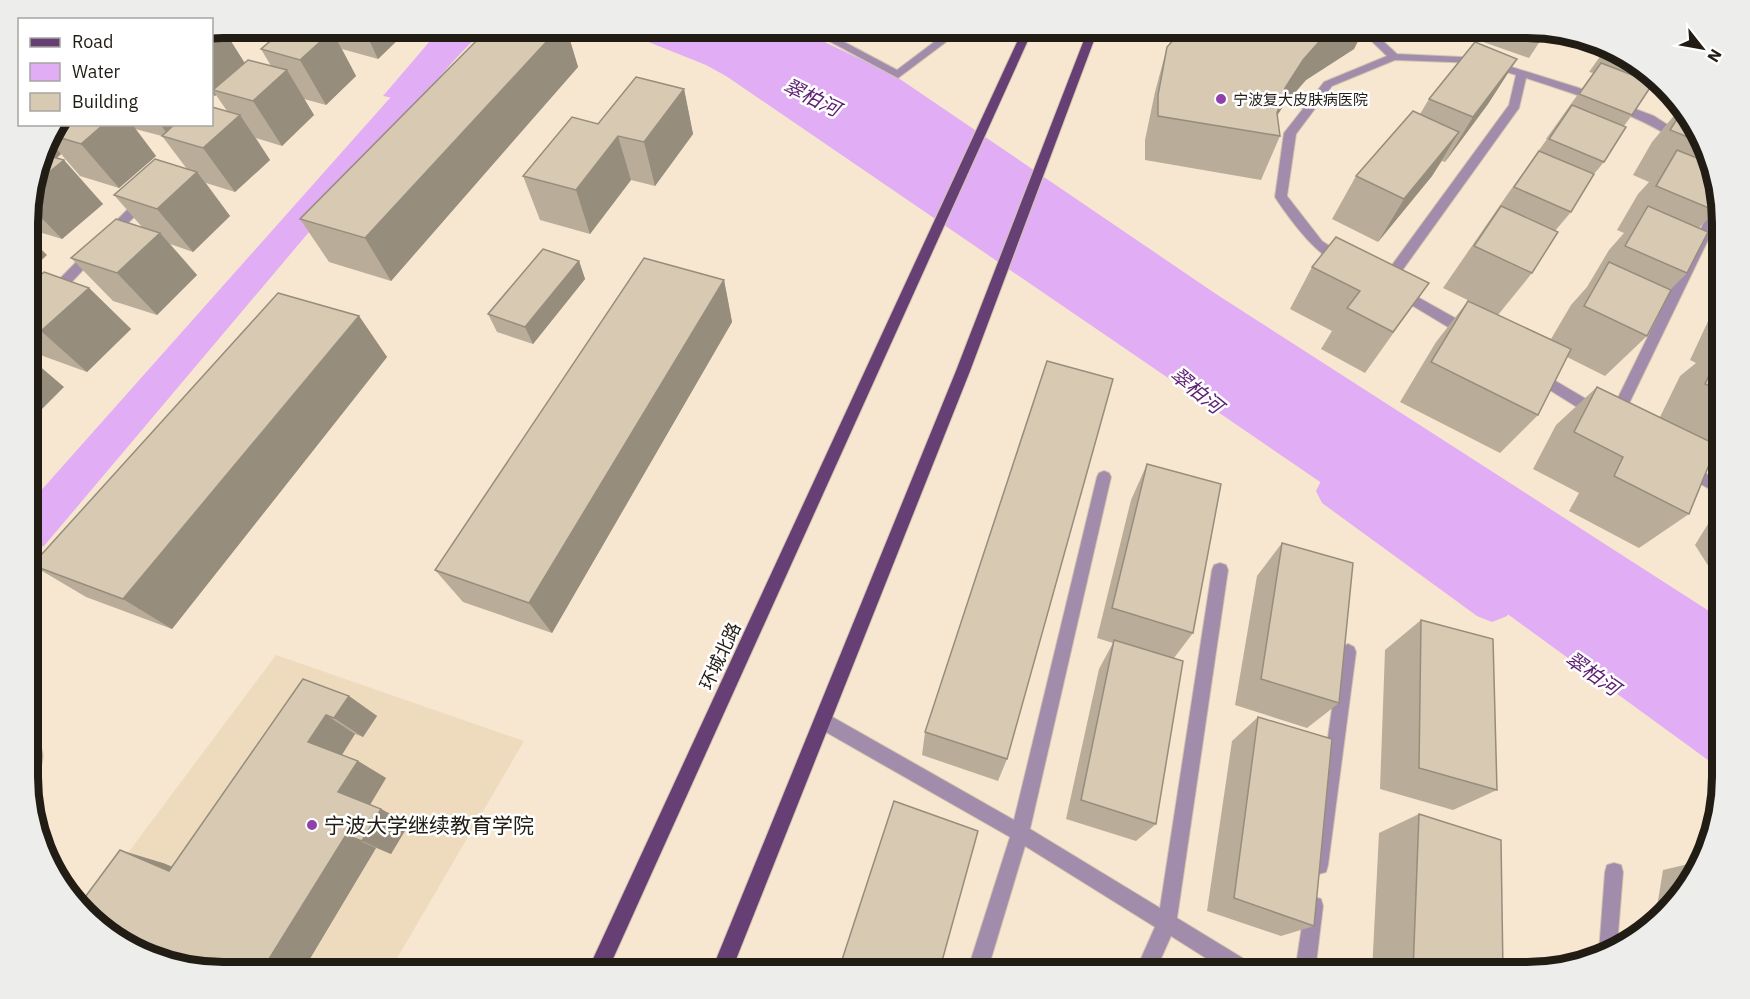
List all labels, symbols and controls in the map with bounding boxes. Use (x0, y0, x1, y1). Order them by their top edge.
legend (18, 18, 213, 126)
north arrow (1672, 18, 1732, 78)
text: Road (72, 30, 113, 53)
text: N (1703, 46, 1726, 66)
text: Water (72, 60, 121, 83)
water label: 翠柏河 (779, 72, 848, 124)
text: Building (72, 90, 139, 113)
place label: 宁波复大皮肤病医院 (1233, 90, 1368, 109)
marker: 宁波复大皮肤病医院 (1214, 92, 1228, 106)
water label: 翠柏河 (1165, 361, 1232, 422)
street label: 环城北路 (694, 619, 746, 693)
water label: 翠柏河 (1561, 645, 1629, 704)
place label: 宁波大学继续教育学院 (324, 811, 534, 839)
marker: 宁波大学继续教育学院 (305, 818, 319, 832)

